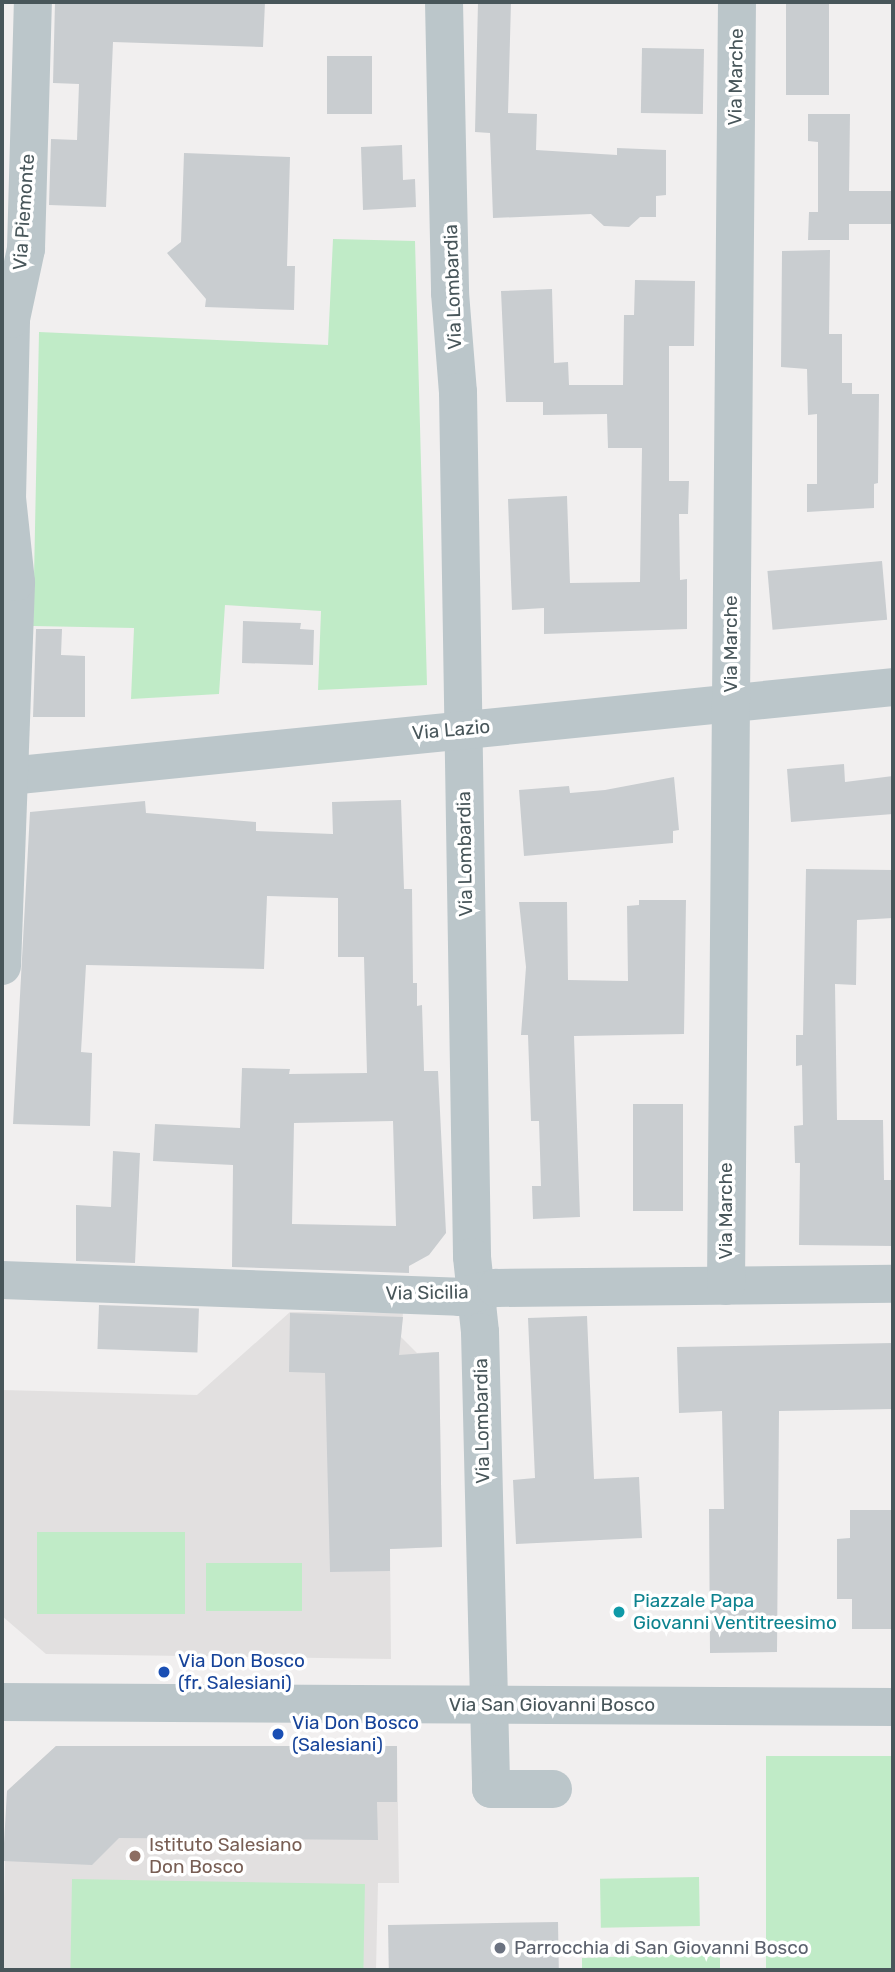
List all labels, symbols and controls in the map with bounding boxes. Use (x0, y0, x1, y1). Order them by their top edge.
street label: Via Marche (724, 28, 748, 126)
street label: Via Piemonte (9, 153, 39, 271)
street label: Via Lombardia (439, 224, 467, 350)
street label: Via Marche (720, 595, 742, 693)
street label: Via Lazio (411, 715, 491, 745)
street label: Via Lombardia (453, 791, 477, 917)
street label: Via Marche (715, 1162, 737, 1260)
street label: Via Sicilia (385, 1281, 469, 1305)
street label: Via Lombardia (470, 1358, 494, 1484)
place label: Piazzale Papa Giovanni Ventitreesimo (633, 1590, 837, 1634)
marker: Piazzale Papa Giovanni Ventitreesimo (611, 1604, 627, 1620)
place label: Via Don Bosco (fr. Salesiani) (178, 1650, 305, 1694)
marker: Via Don Bosco (fr. Salesiani) (156, 1664, 172, 1680)
street label: Via San Giovanni Bosco (449, 1694, 655, 1716)
place label: Via Don Bosco (Salesiani) (292, 1712, 419, 1756)
marker: Via Don Bosco (Salesiani) (270, 1726, 286, 1742)
place label: Istituto Salesiano Don Bosco (149, 1834, 303, 1878)
marker: Istituto Salesiano Don Bosco (127, 1848, 143, 1864)
place label: Parrocchia di San Giovanni Bosco (514, 1937, 809, 1959)
marker: Parrocchia di San Giovanni Bosco (492, 1940, 508, 1956)

